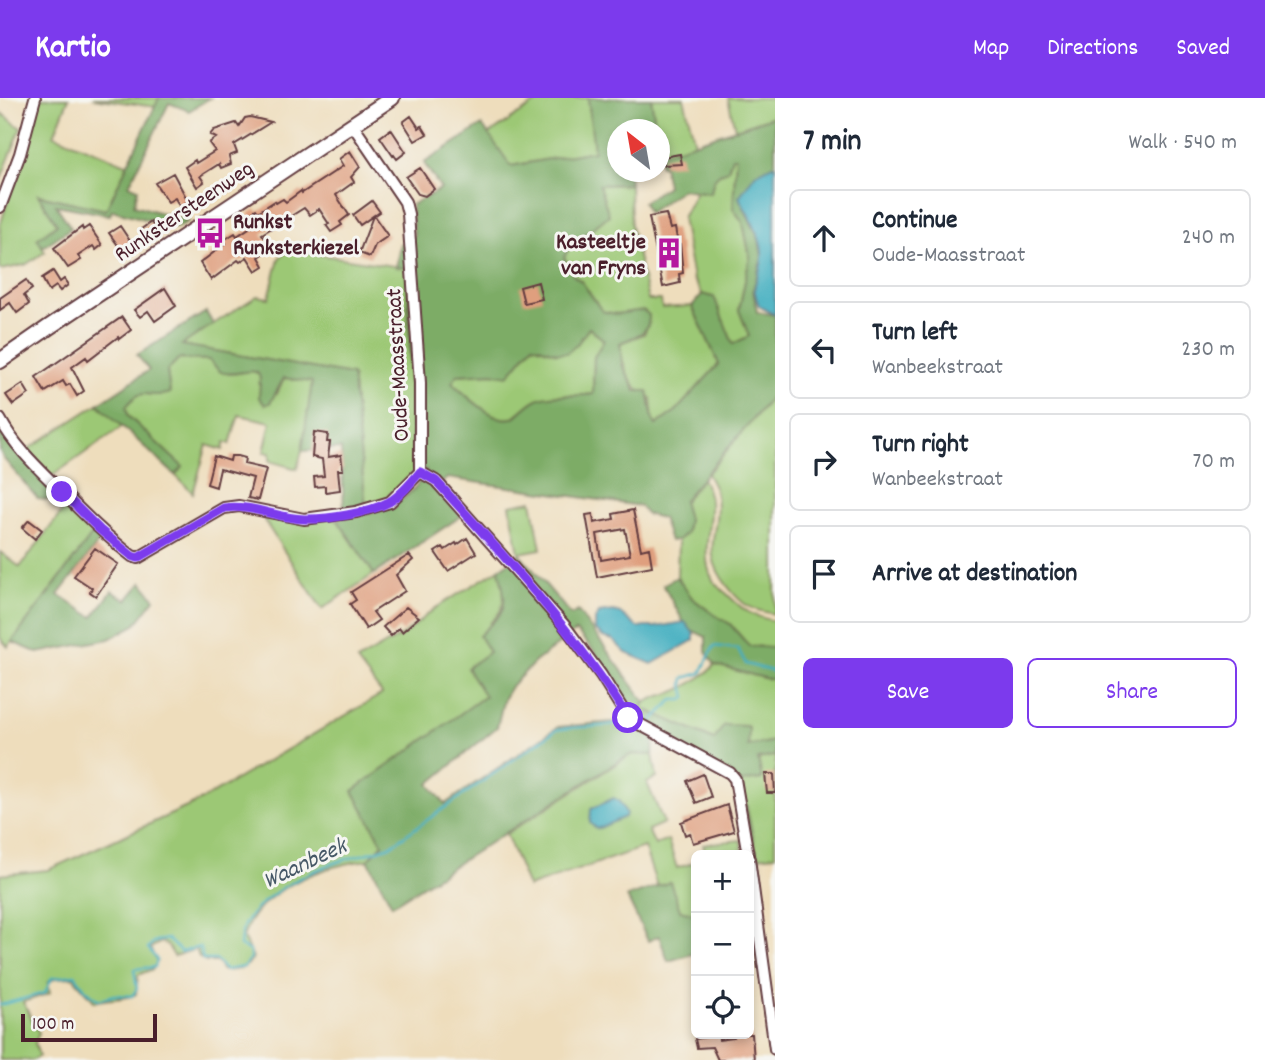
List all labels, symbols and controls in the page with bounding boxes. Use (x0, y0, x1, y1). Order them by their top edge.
text: Kartio (35, 26, 111, 73)
text: Map (973, 32, 1009, 66)
text: Directions (1047, 32, 1138, 66)
text: Saved (1176, 32, 1230, 66)
north arrow (607, 119, 670, 182)
text: 7 min (803, 122, 861, 165)
text: Walk · 540 m (1129, 127, 1237, 160)
street label: Runkstersteenweg (109, 154, 261, 272)
text: Continue (872, 203, 957, 240)
place label: Runkst Runksterkiezel (233, 207, 360, 266)
bus stop icon: Runkst Runksterkiezel (193, 216, 227, 250)
icon: ahead (805, 219, 843, 257)
text: 240 m (1182, 222, 1235, 255)
place label: Kasteeltje van Fryns (556, 227, 646, 286)
building icon: Kasteeltje van Fryns (652, 236, 686, 270)
text: Oude-Maasstraat (872, 240, 1025, 273)
street label: Oude-Maasstraat (379, 287, 420, 442)
text: Turn left (872, 315, 958, 352)
icon: left (805, 331, 843, 369)
text: 230 m (1181, 334, 1235, 367)
text: Wanbeekstraat (872, 352, 1003, 385)
text: Turn right (872, 427, 969, 464)
icon: right (805, 443, 843, 481)
text: 70 m (1193, 446, 1235, 479)
text: Wanbeekstraat (872, 464, 1003, 497)
route end (46, 476, 77, 507)
icon: arrive (805, 555, 843, 593)
text: Arrive at destination (872, 556, 1077, 593)
button: Save (803, 658, 1013, 728)
button: Share (1027, 658, 1237, 728)
route start (612, 702, 643, 733)
water label: Waanbeek (258, 830, 355, 899)
map controls (691, 850, 754, 1039)
button: + (691, 850, 754, 913)
button: − (691, 913, 754, 976)
button: locate (691, 976, 754, 1039)
scale bar (21, 1011, 158, 1043)
text: 100 m (32, 1012, 74, 1039)

